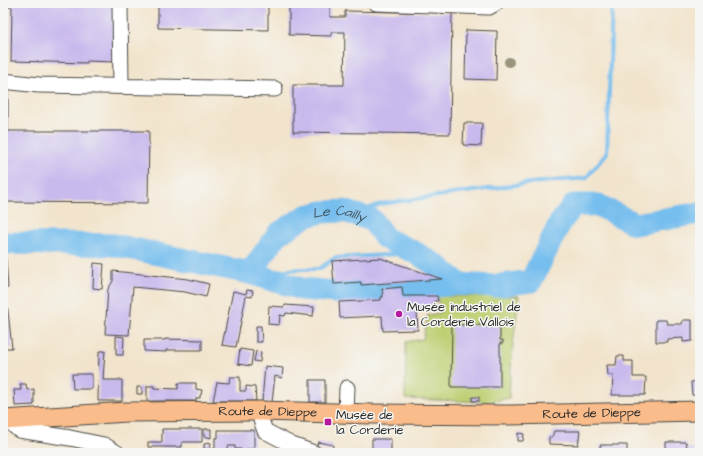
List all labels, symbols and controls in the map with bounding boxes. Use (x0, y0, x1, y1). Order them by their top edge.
water label: Le Cailly (310, 201, 370, 228)
place label: Musée industriel de la Corderie Vallois (407, 298, 521, 331)
marker: Musée industriel de la Corderie Vallois (394, 309, 404, 319)
street label: Route de Dieppe (218, 402, 317, 422)
street label: Route de Dieppe (542, 403, 641, 423)
place label: Musée de la Corderie (336, 406, 403, 439)
marker: Musée de la Corderie (323, 417, 333, 427)

